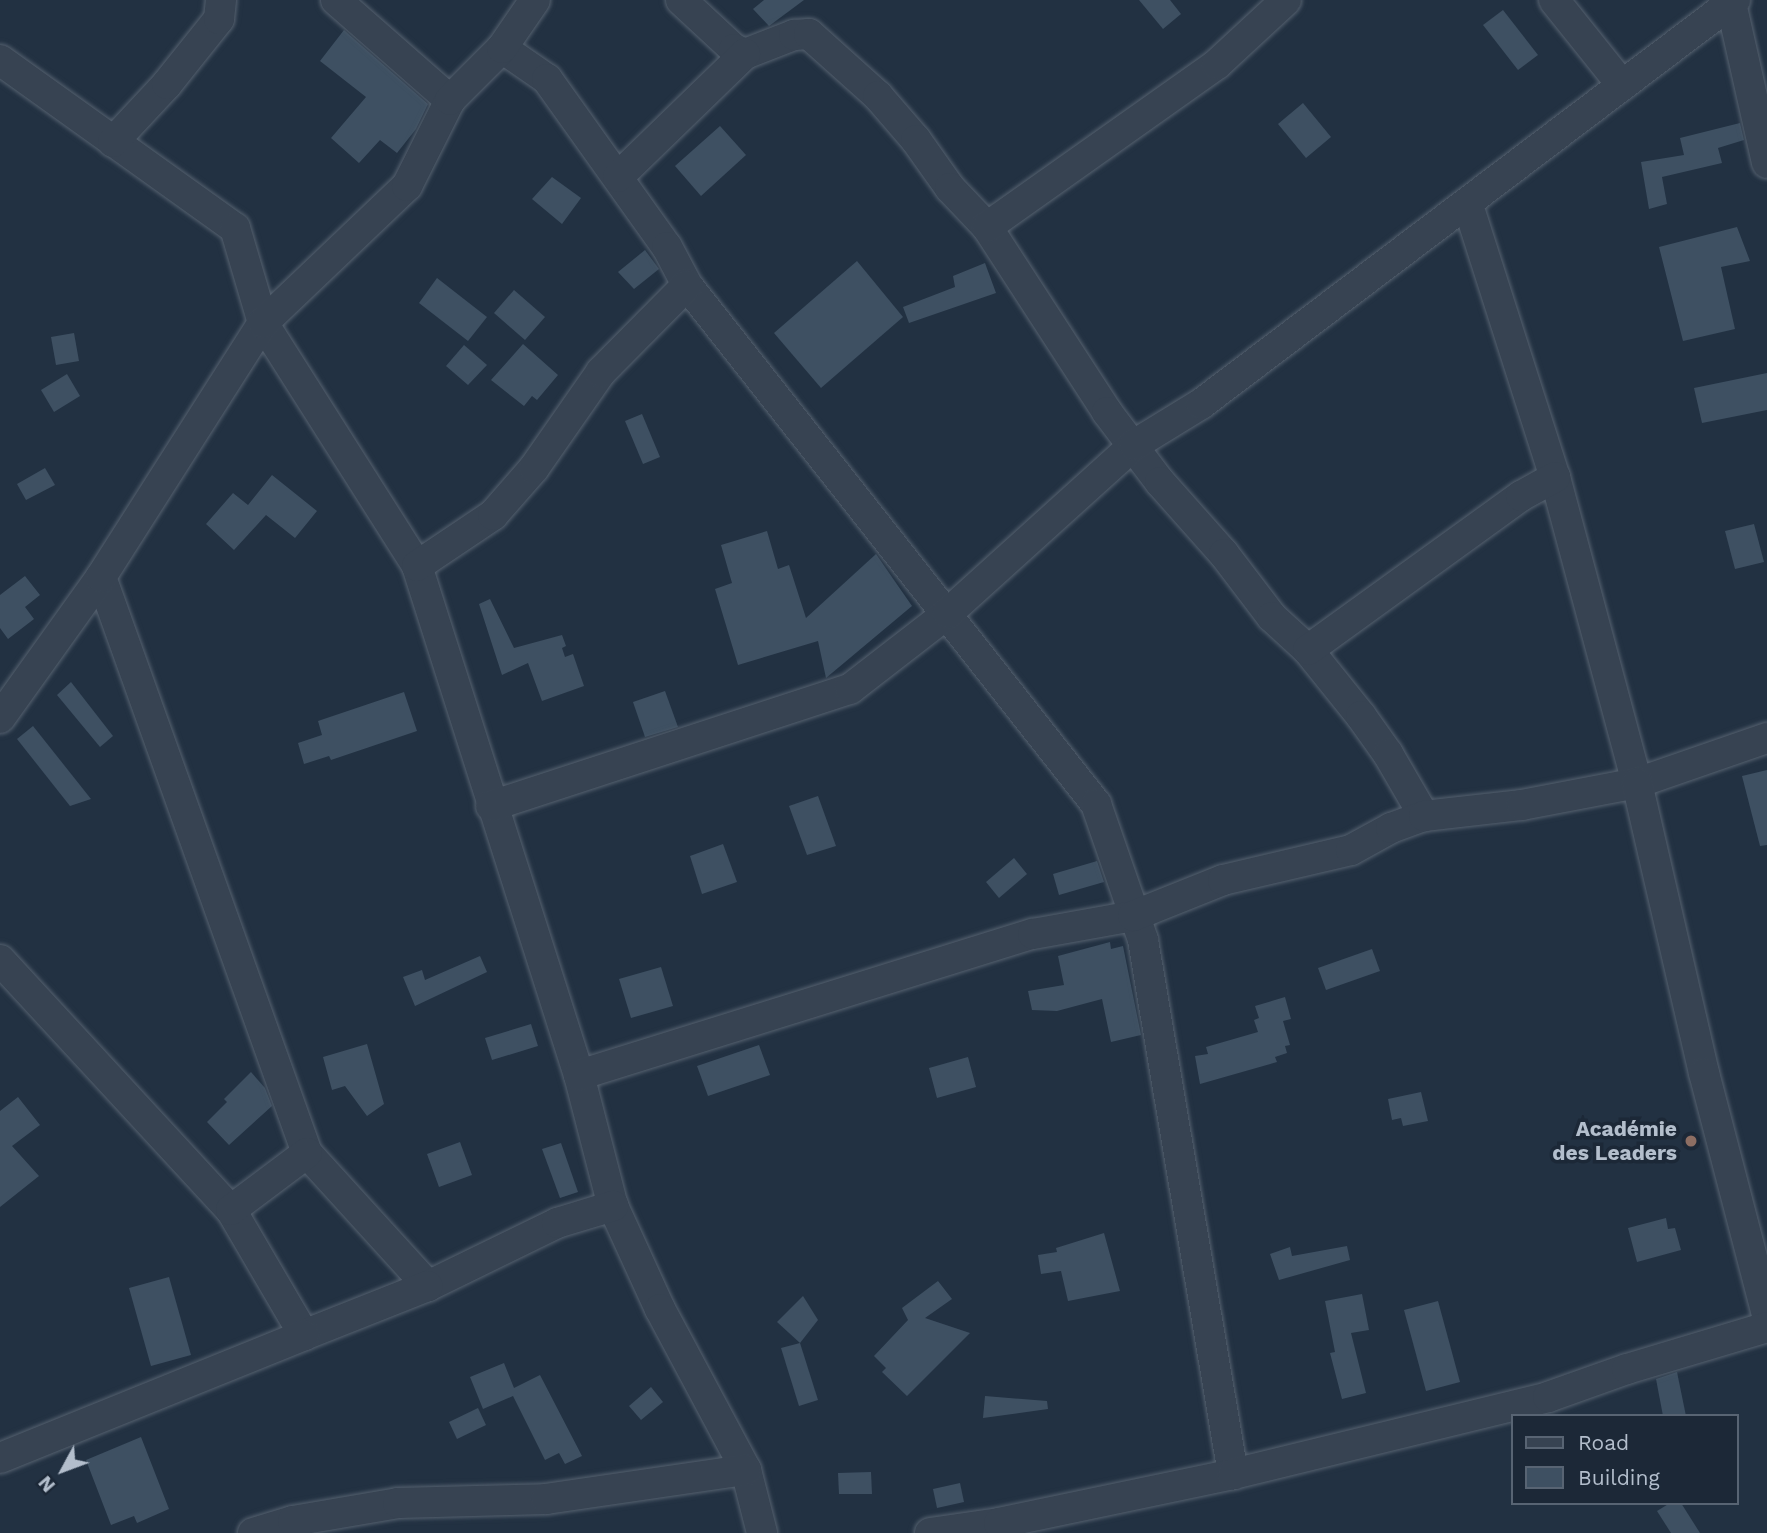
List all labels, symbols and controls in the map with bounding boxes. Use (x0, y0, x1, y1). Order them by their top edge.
place label: Académie des Leaders (1552, 1116, 1677, 1166)
marker: Académie des Leaders (1683, 1133, 1699, 1149)
legend (1512, 1414, 1739, 1505)
text: Road (1578, 1430, 1629, 1455)
north arrow (28, 1435, 98, 1505)
text: Building (1578, 1465, 1660, 1490)
text: N (33, 1471, 60, 1497)

